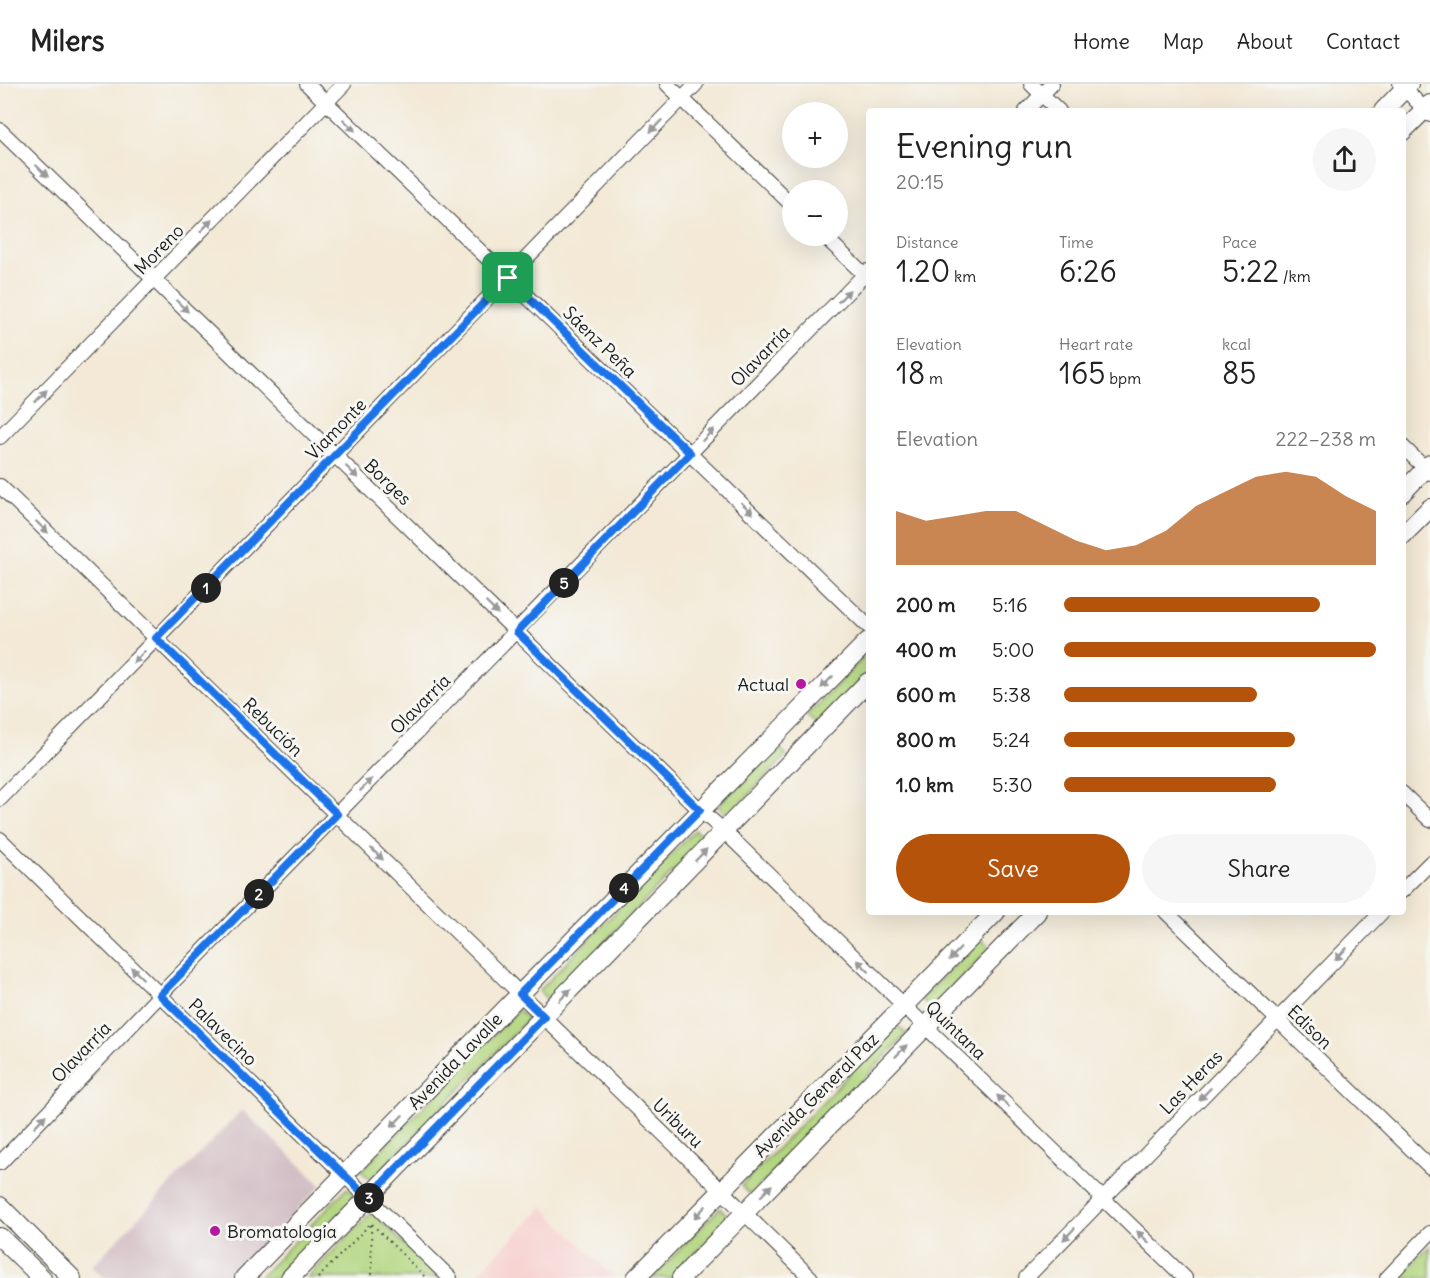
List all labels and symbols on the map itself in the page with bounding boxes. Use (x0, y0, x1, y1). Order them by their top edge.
one-way arrow (342, 117, 356, 131)
one-way arrow (649, 118, 663, 132)
one-way arrow (34, 163, 48, 177)
street label: Moreno (129, 219, 189, 279)
one-way arrow (199, 219, 213, 233)
pin (482, 252, 533, 303)
one-way arrow (837, 290, 851, 304)
one-way arrow (174, 299, 188, 313)
street label: Sáenz Peña (558, 301, 642, 383)
street label: Olavarría (725, 321, 795, 391)
one-way arrow (34, 388, 48, 403)
street label: Viamonte (301, 393, 371, 465)
one-way arrow (701, 428, 715, 443)
street label: Borges (360, 454, 416, 510)
one-way arrow (344, 464, 358, 478)
one-way arrow (739, 501, 754, 515)
one-way arrow (34, 519, 48, 533)
pin: 5 (549, 568, 579, 598)
pin: 1 (191, 573, 221, 603)
one-way arrow (484, 600, 498, 614)
one-way arrow (132, 649, 146, 663)
street label: Olavarría (385, 669, 455, 739)
place label: Actual (737, 673, 789, 696)
one-way arrow (821, 675, 835, 689)
marker: Actual (794, 677, 808, 691)
street label: Rebución (238, 693, 308, 761)
one-way arrow (358, 778, 372, 792)
one-way arrow (369, 846, 383, 860)
one-way arrow (694, 847, 708, 862)
pin: 4 (609, 873, 639, 903)
pin: 2 (244, 879, 274, 909)
one-way arrow (949, 946, 962, 961)
one-way arrow (1335, 946, 1349, 960)
one-way arrow (856, 959, 870, 973)
one-way arrow (131, 966, 145, 980)
one-way arrow (558, 987, 572, 1002)
street label: Palavecino (184, 993, 262, 1071)
street label: Quintana (921, 996, 991, 1064)
street label: Edison (1283, 1000, 1337, 1054)
street label: Avenida Lavalle (403, 1008, 507, 1114)
street label: Olavarría (46, 1017, 116, 1087)
street label: Avenida General Paz (749, 1027, 884, 1162)
one-way arrow (894, 1044, 908, 1058)
street label: Las Heras (1155, 1045, 1227, 1119)
one-way arrow (1199, 1086, 1213, 1100)
street label: Uriburu (648, 1093, 708, 1153)
one-way arrow (996, 1095, 1010, 1109)
one-way arrow (33, 1114, 47, 1128)
one-way arrow (390, 1114, 404, 1128)
pin: 3 (354, 1183, 384, 1213)
one-way arrow (758, 1184, 772, 1198)
one-way arrow (693, 1205, 707, 1220)
place label: Bromatología (227, 1220, 337, 1243)
marker: Bromatología (208, 1224, 222, 1238)
one-way arrow (1063, 1226, 1077, 1240)
one-way arrow (1136, 1231, 1150, 1245)

